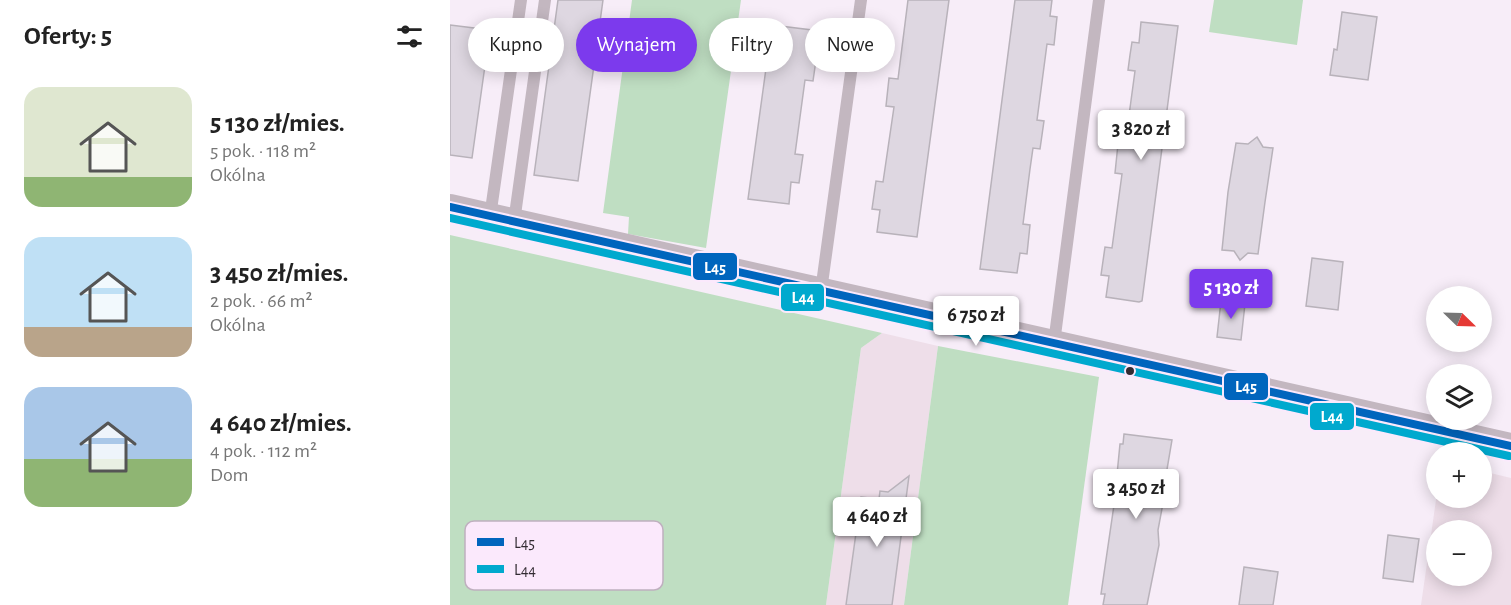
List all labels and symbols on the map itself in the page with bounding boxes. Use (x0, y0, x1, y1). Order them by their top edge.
pin: 3 820 zł (1079, 110, 1203, 161)
line badge: L45 (692, 252, 738, 281)
text: L45 (704, 260, 726, 276)
pin: 5 130 zł (1169, 269, 1293, 320)
line badge: L44 (780, 283, 825, 312)
north arrow (1426, 286, 1492, 352)
text: L44 (791, 290, 815, 306)
pin: 6 750 zł (914, 296, 1038, 347)
unlabelled marker (1124, 365, 1136, 377)
line badge: L45 (1223, 372, 1269, 401)
text: L45 (1235, 379, 1257, 395)
line badge: L44 (1309, 402, 1355, 431)
text: L44 (1320, 409, 1344, 425)
pin: 3 450 zł (1074, 469, 1198, 520)
pin: 4 640 zł (815, 497, 939, 548)
legend (465, 521, 663, 590)
text: L45 (514, 535, 535, 551)
text: L44 (514, 562, 536, 578)

